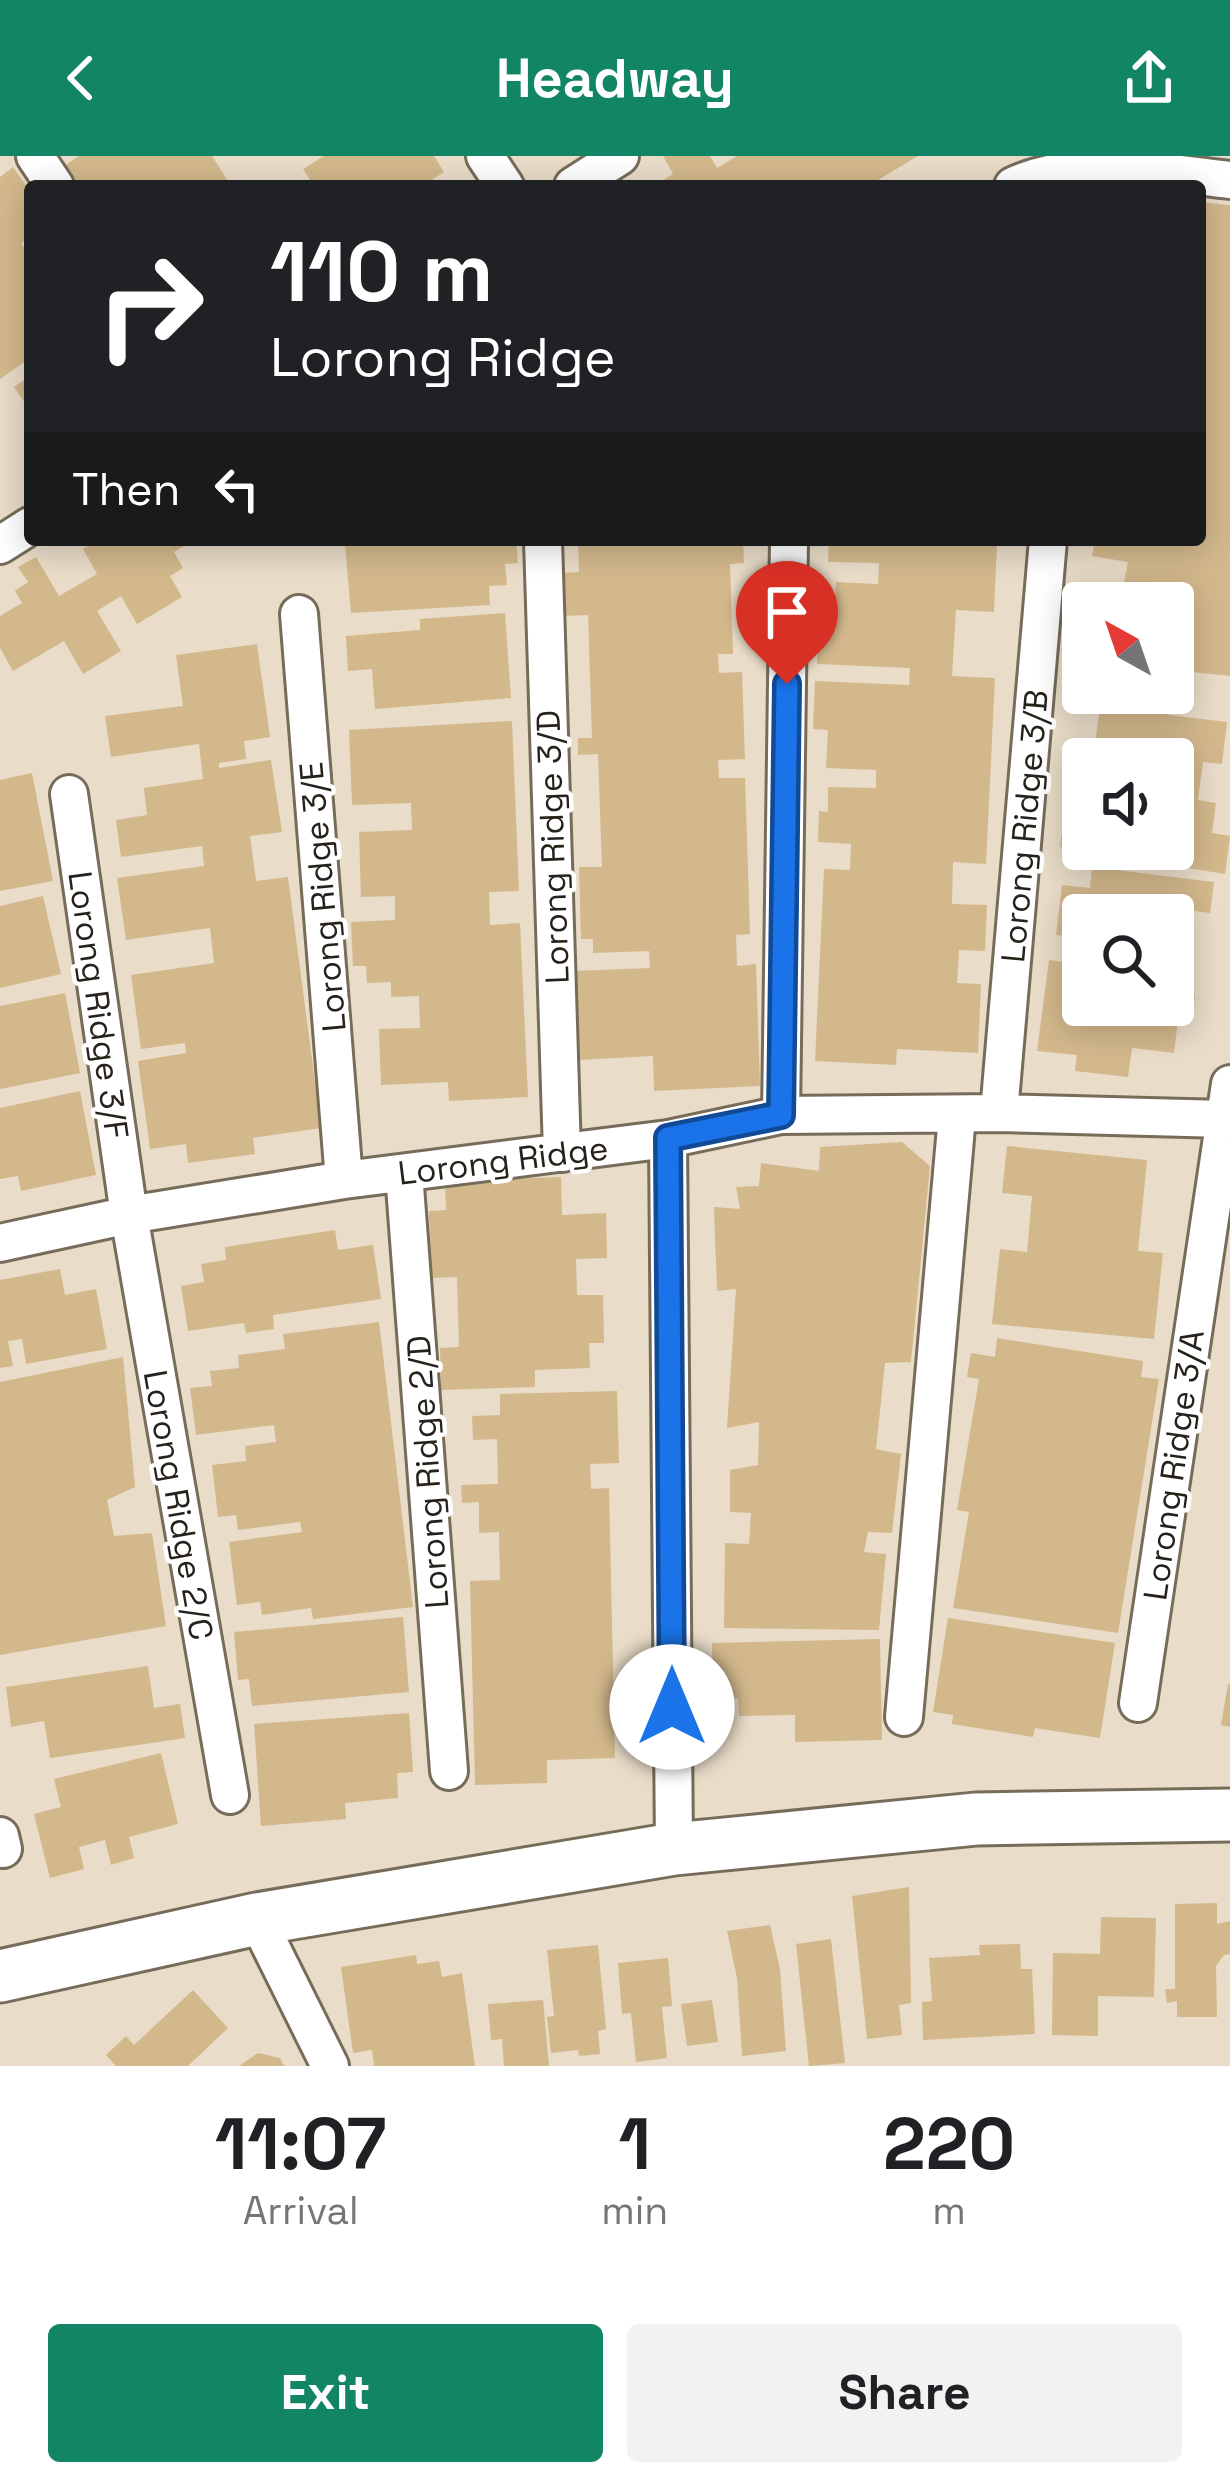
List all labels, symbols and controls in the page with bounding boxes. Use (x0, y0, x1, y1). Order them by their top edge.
text: Headway (496, 44, 734, 113)
icon: back (48, 45, 114, 111)
icon: share (1116, 45, 1182, 111)
text: 110 m (270, 218, 493, 326)
icon: right (72, 228, 228, 384)
text: Lorong Ridge (270, 323, 616, 392)
icon: left (204, 456, 270, 522)
text: Then (72, 461, 180, 518)
pin (736, 561, 838, 684)
icon: arrive (754, 579, 820, 645)
north arrow (1062, 582, 1194, 714)
map controls (1062, 582, 1194, 1026)
street label: Lorong Ridge 3/B (992, 688, 1058, 964)
street label: Lorong Ridge 3/D (527, 709, 579, 985)
button: sound (1062, 738, 1194, 870)
street label: Lorong Ridge 3/E (290, 760, 356, 1033)
street label: Lorong Ridge 3/F (58, 869, 138, 1142)
button: search (1062, 894, 1194, 1026)
street label: Lorong Ridge (396, 1127, 611, 1195)
street label: Lorong Ridge 3/A (1134, 1327, 1214, 1603)
street label: Lorong Ridge 2/D (397, 1334, 458, 1610)
street label: Lorong Ridge 2/C (134, 1367, 222, 1643)
position arrow (609, 1644, 735, 1770)
text: 11:07 (215, 2098, 386, 2190)
text: 1 (618, 2098, 651, 2190)
text: 220 (883, 2098, 1015, 2190)
text: Arrival (243, 2186, 359, 2235)
text: min (601, 2186, 668, 2235)
text: m (932, 2186, 966, 2235)
button: Exit (48, 2324, 603, 2462)
button: Share (627, 2324, 1182, 2462)

